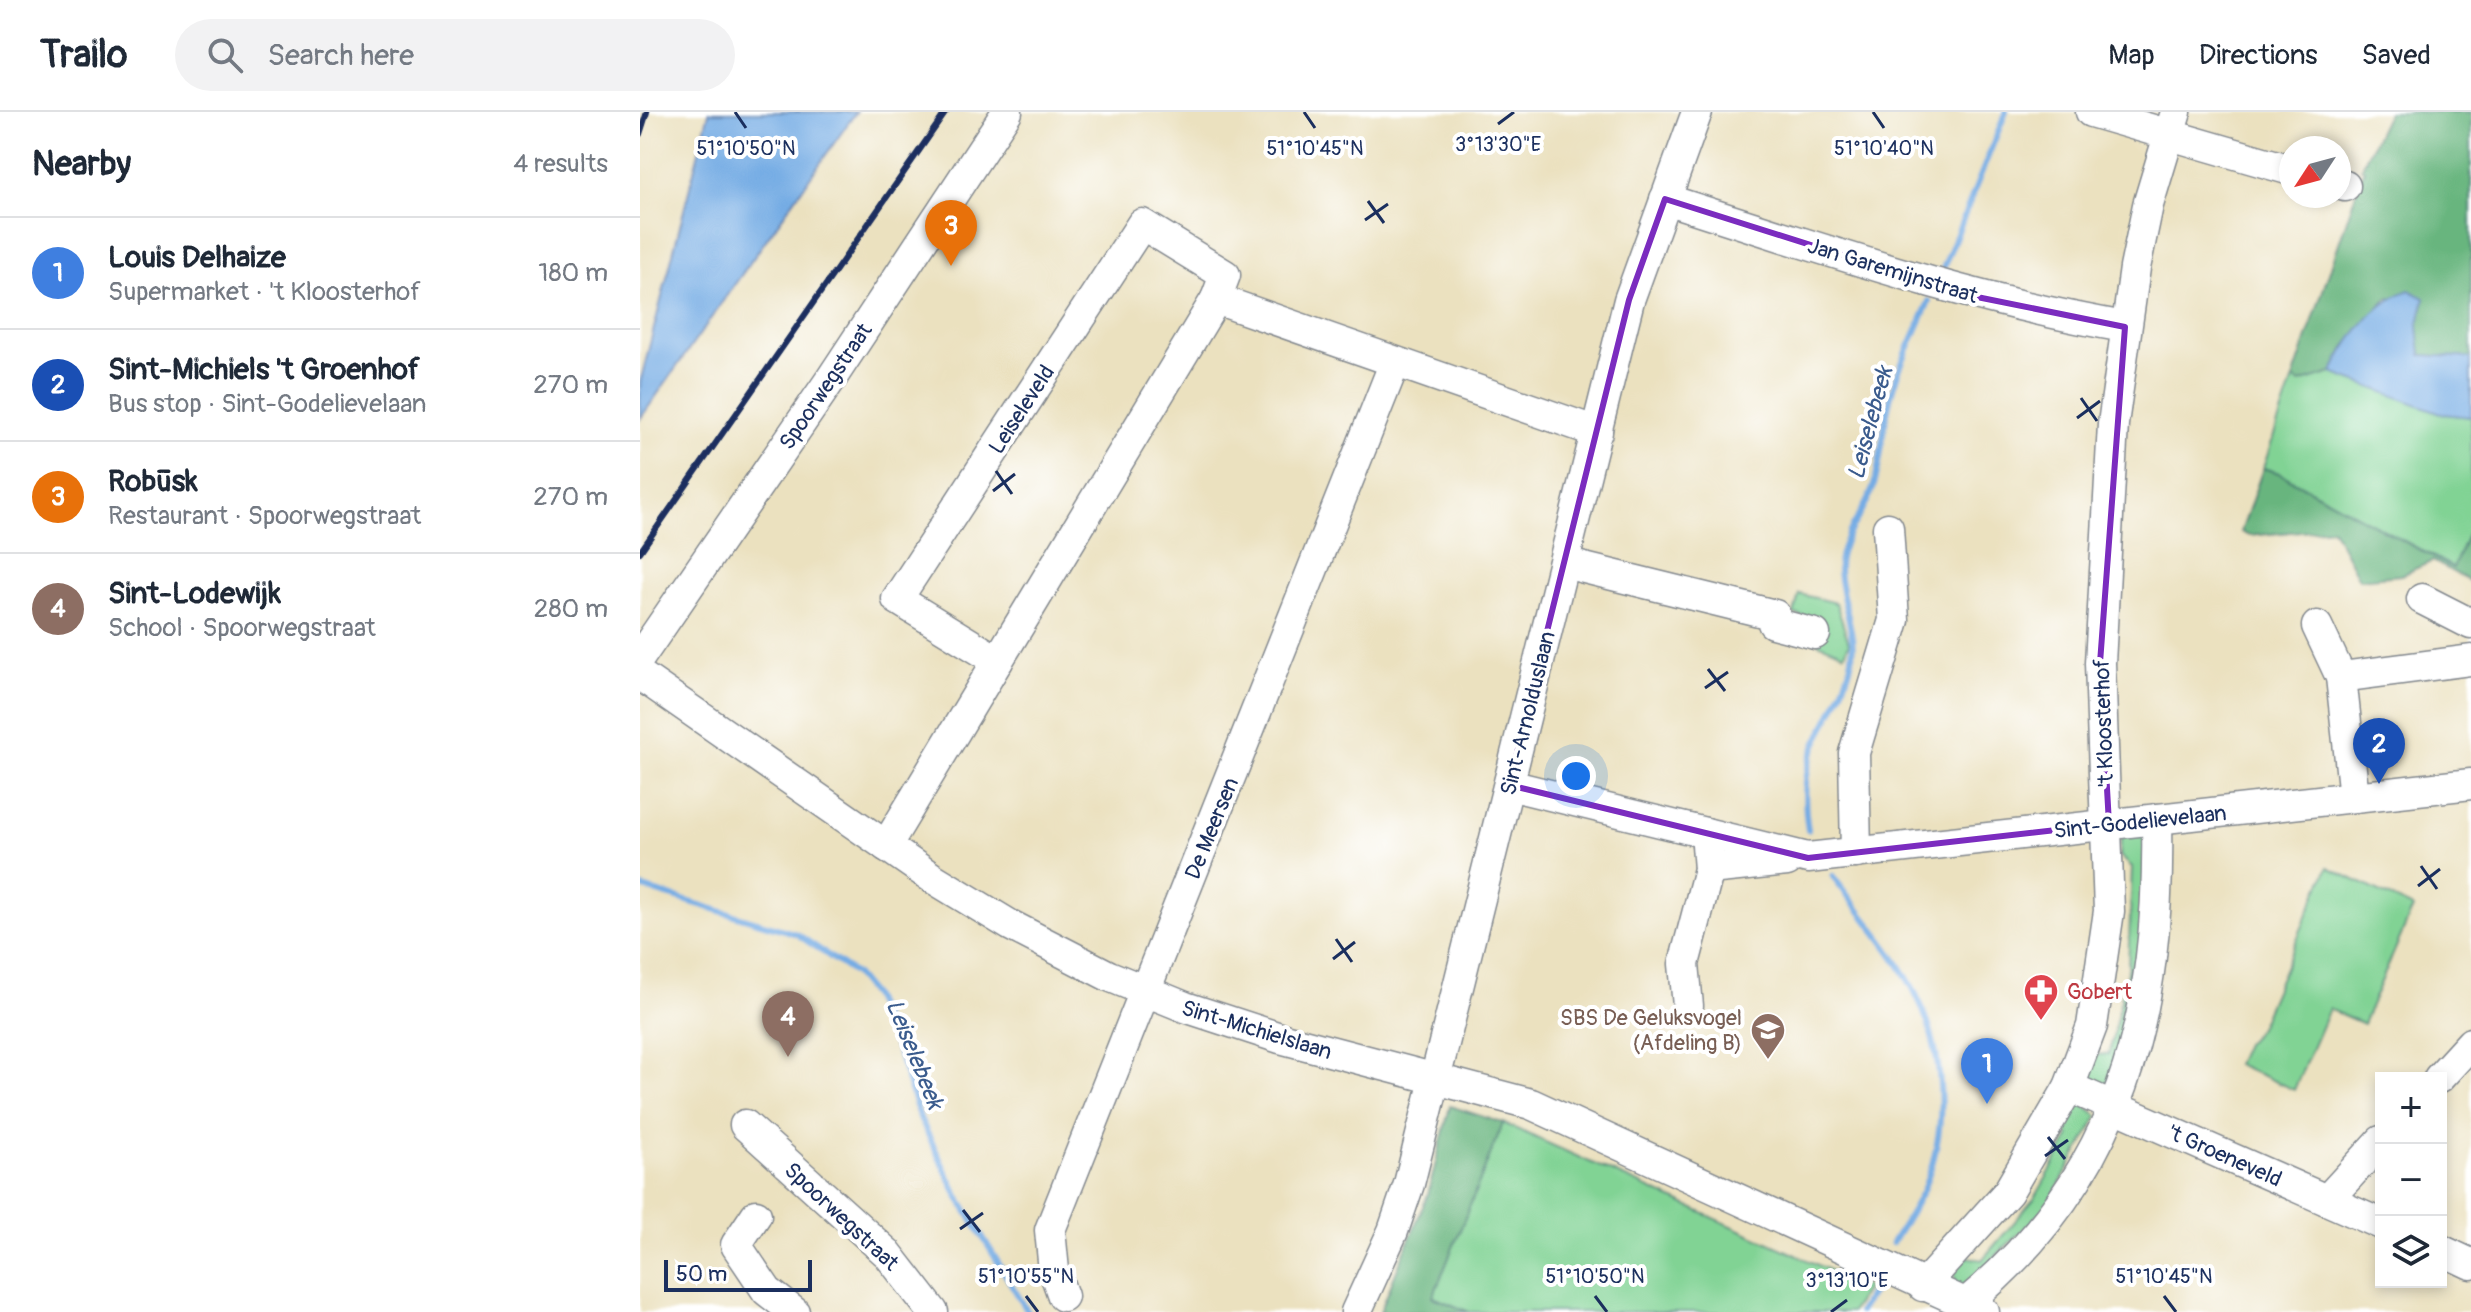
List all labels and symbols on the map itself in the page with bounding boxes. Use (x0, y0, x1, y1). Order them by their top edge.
text: 3°13'30"E (1455, 132, 1541, 157)
text: 51°10'50"N (697, 136, 796, 161)
text: 51°10'45"N (1267, 136, 1363, 161)
text: 51°10'40"N (1834, 136, 1934, 161)
north arrow (2279, 136, 2351, 208)
pin: 3 (925, 200, 977, 266)
street label: Jan Garemijnstraat (1804, 232, 1981, 310)
street label: Spoorwegstraat (773, 318, 879, 455)
street label: Leiseleveld (983, 360, 1061, 459)
water label: Leiselebeek (1842, 362, 1900, 483)
street label: Sint-Arnolduslaan (1494, 628, 1562, 798)
street label: 't Kloosterhof (2088, 658, 2120, 788)
pin: 2 (2353, 718, 2405, 784)
your location (1556, 756, 1596, 796)
street label: De Meersen (1179, 773, 1245, 883)
street label: Sint-Godelievelaan (2052, 799, 2228, 845)
pharmacy icon: Gobert (2022, 972, 2060, 1022)
place label: Gobert (2067, 978, 2132, 1006)
pin: 4 (762, 991, 814, 1057)
street label: Sint-Michielslaan (1178, 994, 1335, 1066)
water label: Leiselebeek (880, 995, 950, 1115)
place label: SBS De Geluksvogel (Afdeling B) (1560, 1004, 1742, 1057)
school or university icon: SBS De Geluksvogel (Afdeling B) (1749, 1011, 1787, 1061)
pin: 1 (1961, 1038, 2013, 1104)
street label: 't Groeneveld (2163, 1118, 2286, 1194)
street label: Spoorwegstraat (778, 1156, 905, 1277)
scale bar (664, 1256, 812, 1292)
text: 51°10'55"N (978, 1264, 1074, 1289)
text: 51°10'50"N (1546, 1264, 1645, 1289)
text: 51°10'45"N (2116, 1264, 2212, 1289)
text: 3°13'10"E (1806, 1268, 1888, 1293)

